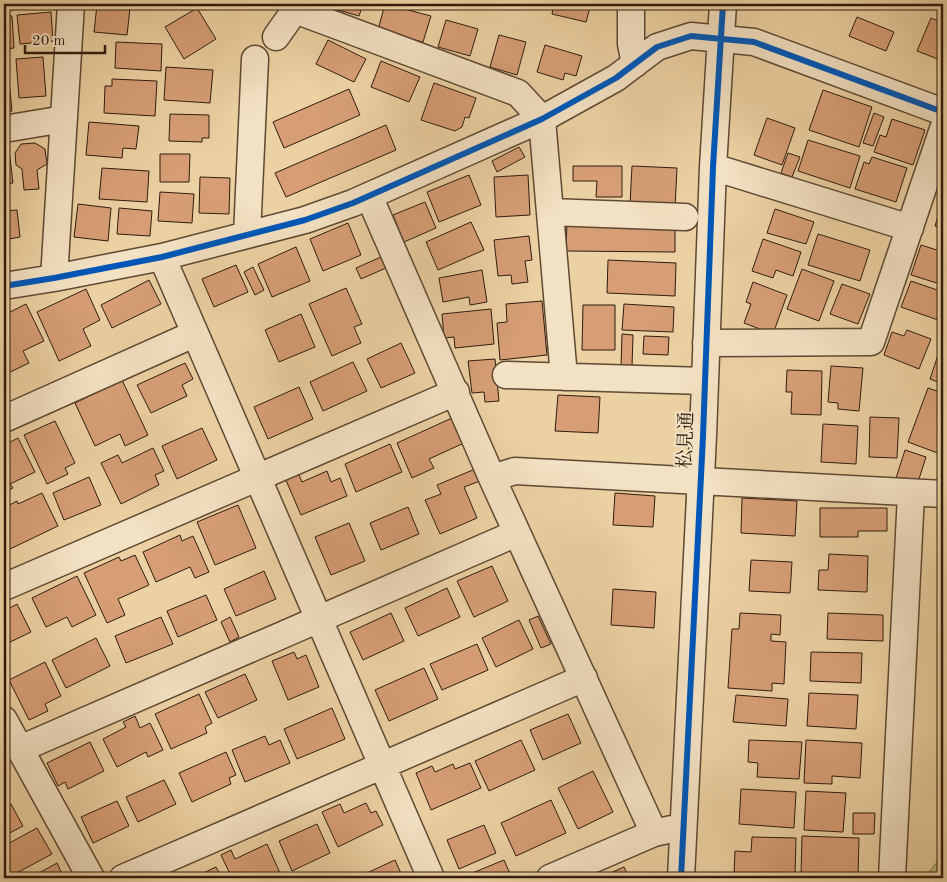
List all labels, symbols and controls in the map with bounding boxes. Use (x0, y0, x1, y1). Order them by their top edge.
scale bar (25, 22, 105, 54)
text: 20 m (32, 34, 66, 49)
street label: 松見通 (675, 411, 697, 469)

